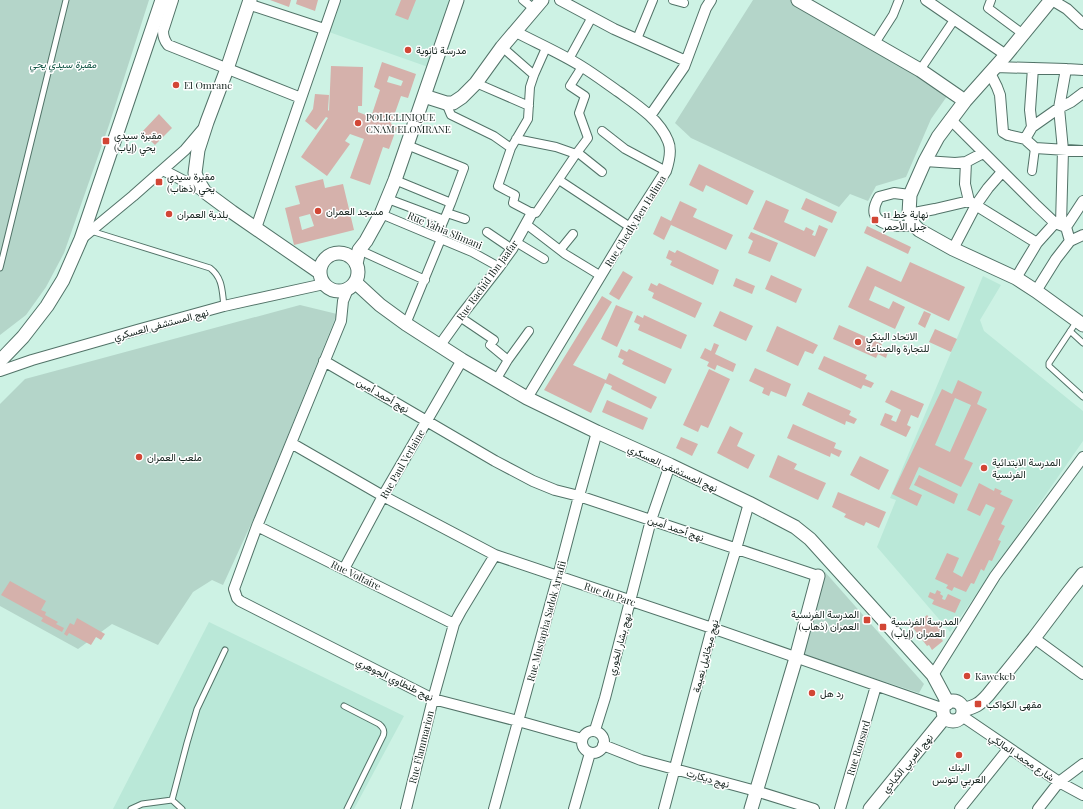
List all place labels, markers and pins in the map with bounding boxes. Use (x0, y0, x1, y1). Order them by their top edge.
place label: مدرسة ثانوية (416, 43, 466, 57)
marker: مدرسة ثانوية (403, 45, 413, 55)
place label: El Omrane (184, 78, 232, 92)
marker: El Omrane (171, 80, 181, 90)
place label: POLICLINIQUE CNAM ELOMRANE (366, 110, 451, 136)
marker: POLICLINIQUE CNAM ELOMRANE (353, 118, 363, 128)
place label: مقبرة سيدي يحي (إياب) (114, 128, 162, 156)
marker: مقبرة سيدي يحي (إياب) (101, 136, 111, 146)
place label: مقبرة سيدي يحي (ذهاب) (167, 169, 215, 197)
marker: مقبرة سيدي يحي (ذهاب) (154, 177, 164, 187)
place label: مسجد العمران (326, 204, 383, 218)
marker: مسجد العمران (313, 206, 323, 216)
place label: بلدية العمران (177, 207, 228, 221)
place label: نهاية خط 11 جبل الأحمر (882, 207, 929, 233)
marker: بلدية العمران (164, 209, 174, 219)
marker: نهاية خط 11 جبل الأحمر (870, 215, 880, 225)
place label: الاتحاد البنكي للتجارة والصناعة (866, 329, 930, 355)
marker: الاتحاد البنكي للتجارة والصناعة (853, 337, 863, 347)
place label: ملعب العمران (147, 450, 202, 464)
marker: ملعب العمران (134, 452, 144, 462)
place label: المدرسة الابتدائية الفرنسية (992, 455, 1061, 481)
marker: المدرسة الابتدائية الفرنسية (979, 463, 989, 473)
place label: المدرسة الفرنسية العمران (ذهاب) (791, 607, 859, 633)
place label: المدرسة الفرنسية العمران (إياب) (891, 614, 959, 640)
marker: المدرسة الفرنسية العمران (ذهاب) (862, 615, 872, 625)
marker: المدرسة الفرنسية العمران (إياب) (878, 622, 888, 632)
place label: Kawekeb (975, 669, 1015, 683)
marker: Kawekeb (962, 671, 972, 681)
place label: رد هل (820, 686, 844, 700)
marker: رد هل (807, 688, 817, 698)
place label: مقهى الكواكب (986, 697, 1041, 711)
marker: مقهى الكواكب (973, 699, 983, 709)
marker: البنك العربي لتونس (954, 750, 964, 760)
place label: البنك العربي لتونس (932, 760, 986, 788)

